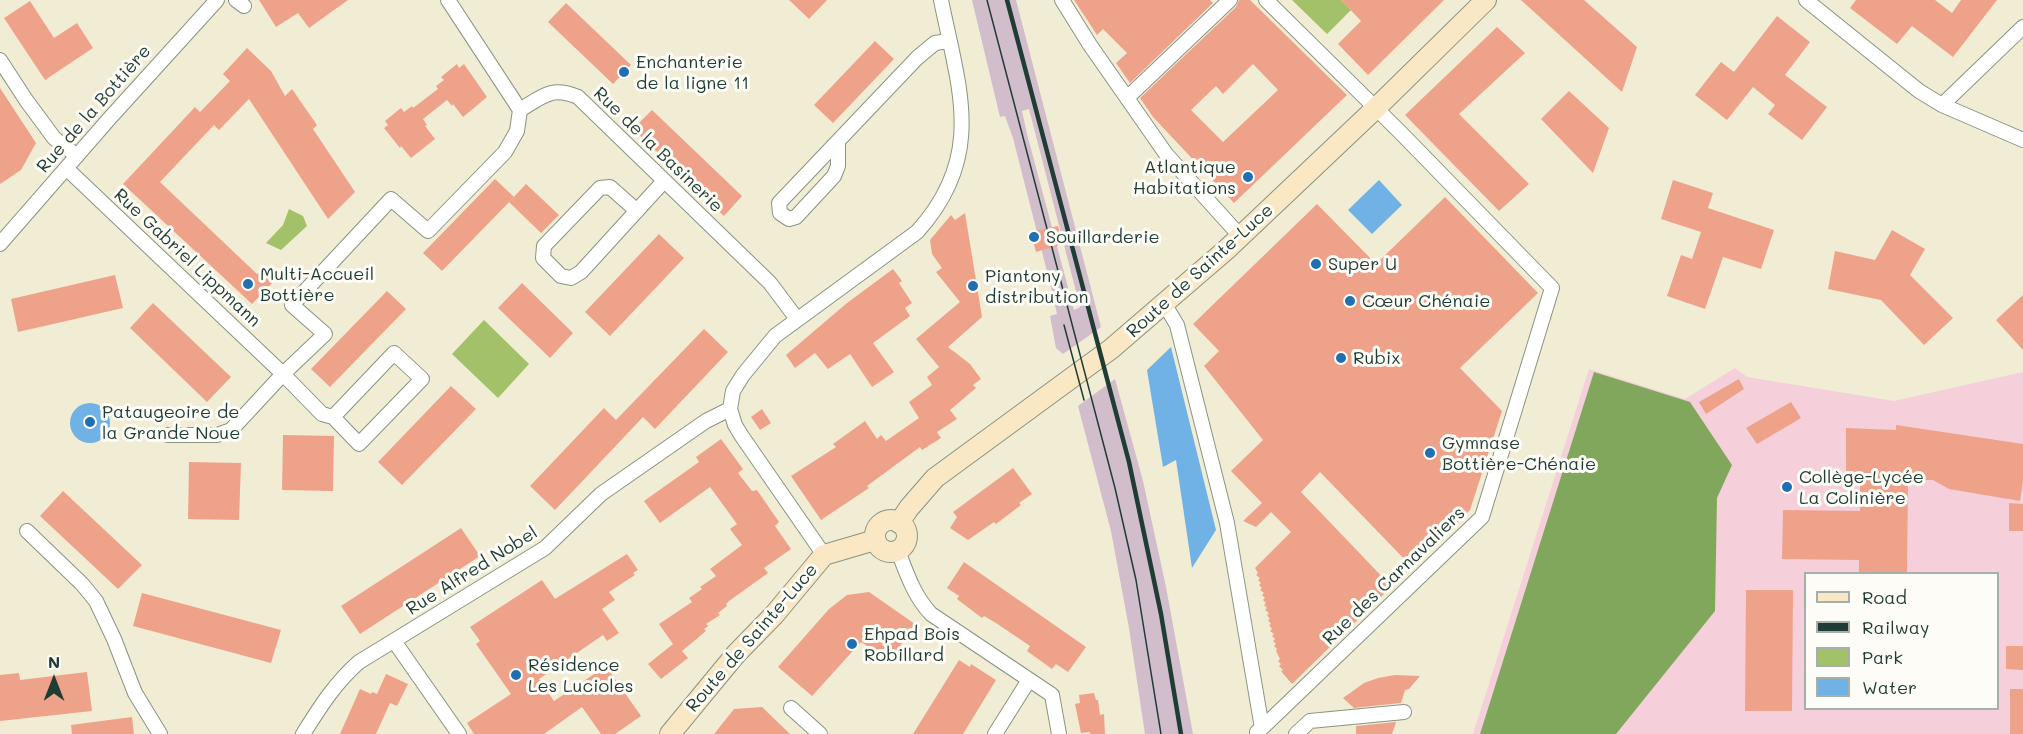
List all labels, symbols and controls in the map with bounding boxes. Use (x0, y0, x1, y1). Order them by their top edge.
street label: Rue de la Bottière (33, 41, 155, 177)
place label: Enchanterie de la ligne 11 (636, 51, 749, 94)
marker: Enchanterie de la ligne 11 (617, 65, 631, 79)
street label: Rue de la Basinerie (589, 83, 727, 217)
place label: Atlantique Habitations (1133, 156, 1236, 198)
marker: Atlantique Habitations (1241, 170, 1255, 184)
street label: Rue Gabriel Lippmann (109, 184, 265, 332)
street label: Route de Sainte-Luce (1122, 200, 1278, 342)
place label: Souillarderie (1046, 226, 1160, 248)
marker: Souillarderie (1027, 230, 1041, 244)
place label: Super U (1328, 253, 1397, 275)
marker: Super U (1309, 257, 1323, 271)
place label: Multi-Accueil Bottière (260, 263, 374, 306)
place label: Piantony distribution (985, 265, 1089, 308)
marker: Multi-Accueil Bottière (241, 277, 255, 291)
marker: Piantony distribution (966, 279, 980, 293)
place label: Cœur Chénaie (1362, 290, 1490, 312)
marker: Cœur Chénaie (1343, 294, 1357, 308)
place label: Rubix (1353, 347, 1401, 369)
marker: Rubix (1334, 351, 1348, 365)
place label: Pataugeoire de la Grande Noue (102, 401, 240, 444)
marker: Pataugeoire de la Grande Noue (83, 415, 97, 429)
place label: Gymnase Bottière-Chénaie (1442, 432, 1596, 474)
marker: Gymnase Bottière-Chénaie (1423, 446, 1437, 460)
place label: Collège-Lycée La Colinière (1799, 466, 1924, 508)
marker: Collège-Lycée La Colinière (1780, 480, 1794, 494)
street label: Rue des Carnavaliers (1318, 502, 1470, 650)
street label: Rue Alfred Nobel (402, 522, 542, 620)
street label: Route de Sainte-Luce (682, 559, 822, 717)
legend (1804, 572, 1999, 710)
text: Road (1862, 585, 1907, 609)
text: Railway (1862, 615, 1929, 639)
place label: Ehpad Bois Robillard (864, 623, 960, 666)
marker: Ehpad Bois Robillard (845, 637, 859, 651)
text: Park (1862, 645, 1903, 669)
north arrow (24, 650, 84, 710)
text: N (48, 651, 60, 672)
place label: Résidence Les Lucioles (528, 654, 634, 696)
marker: Résidence Les Lucioles (509, 668, 523, 682)
text: Water (1862, 675, 1917, 699)

